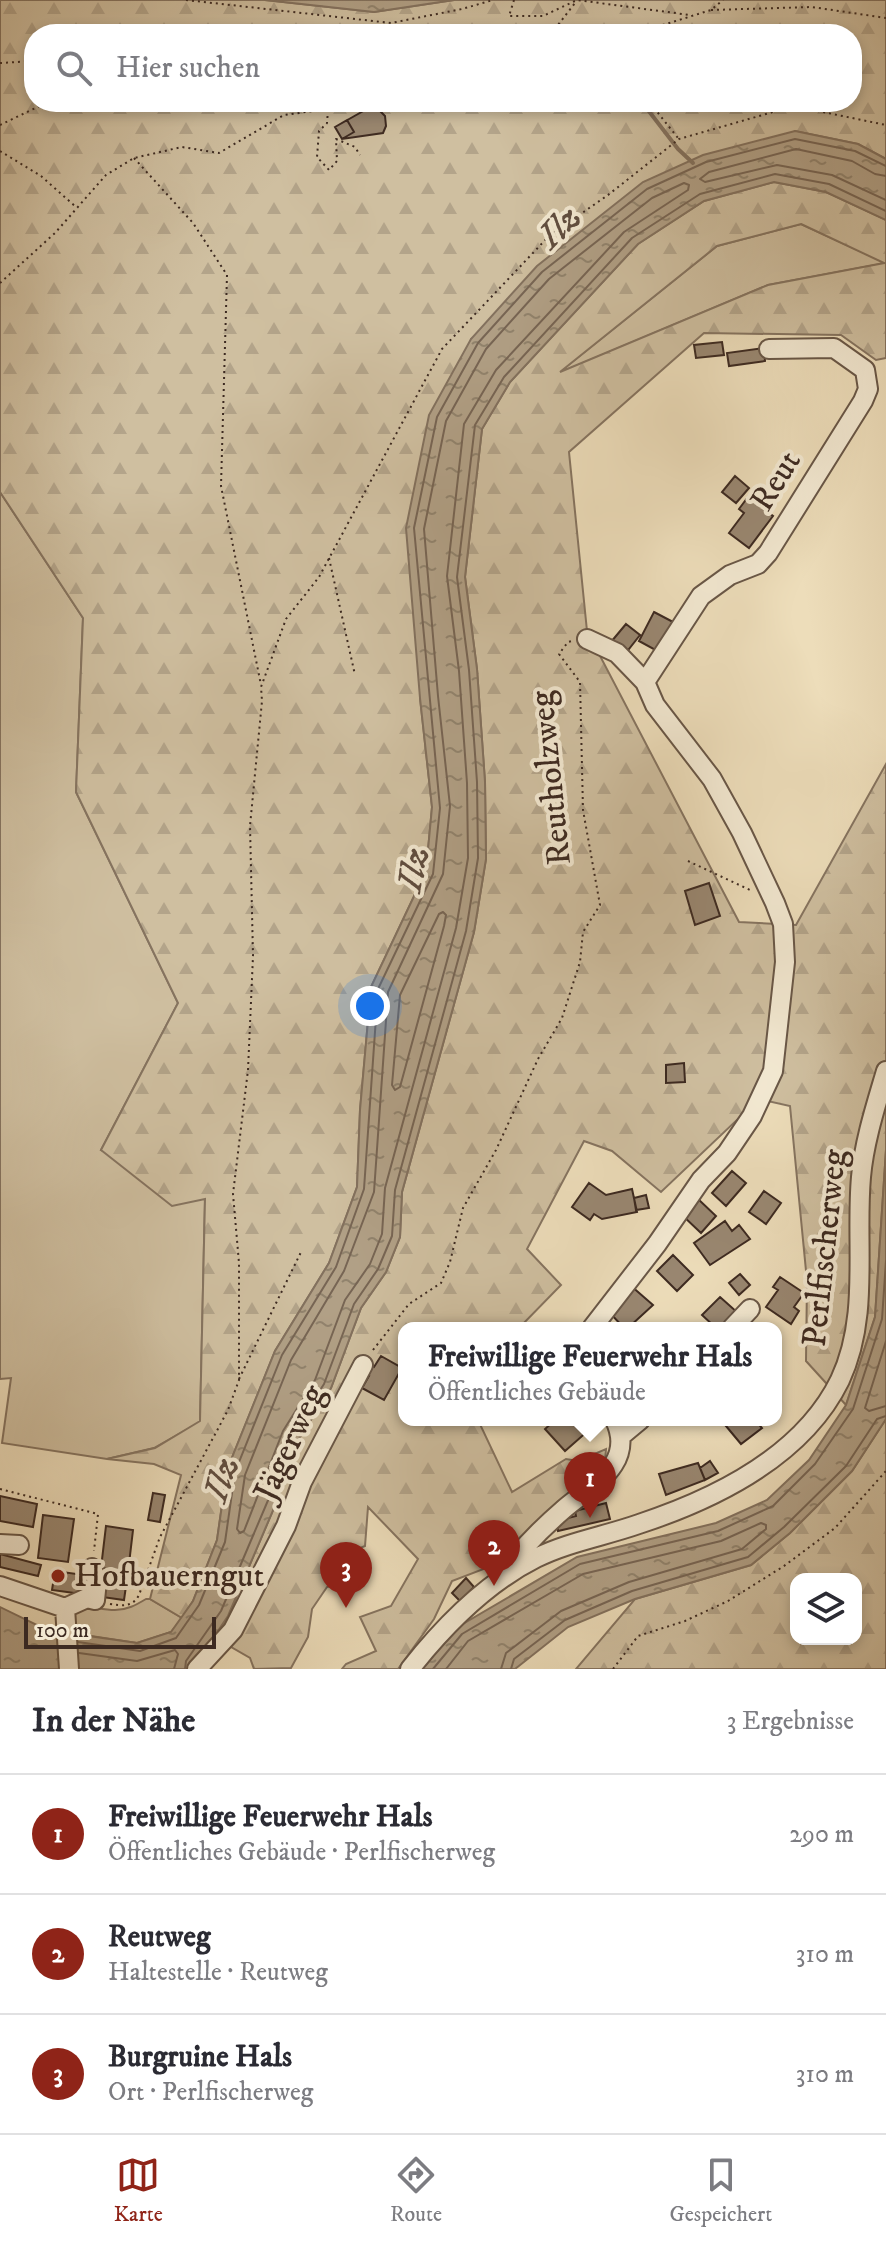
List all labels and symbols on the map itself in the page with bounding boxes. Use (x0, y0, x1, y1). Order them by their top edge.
water label: Ilz (527, 195, 592, 260)
street label: Reut (741, 443, 811, 519)
street label: Reutholzweg (521, 688, 581, 867)
water label: Ilz (387, 843, 441, 897)
your location (350, 986, 390, 1026)
street label: Perlfischerweg (794, 1147, 856, 1349)
street label: Jägerweg (244, 1378, 335, 1511)
water label: Ilz (193, 1451, 250, 1509)
pin: 1 (564, 1452, 616, 1518)
pin: 2 (468, 1520, 520, 1586)
pin: 3 (320, 1542, 372, 1608)
place label: Hofbauerngut (74, 1555, 265, 1597)
marker: Hofbauerngut (49, 1567, 67, 1585)
scale bar (24, 1613, 216, 1649)

